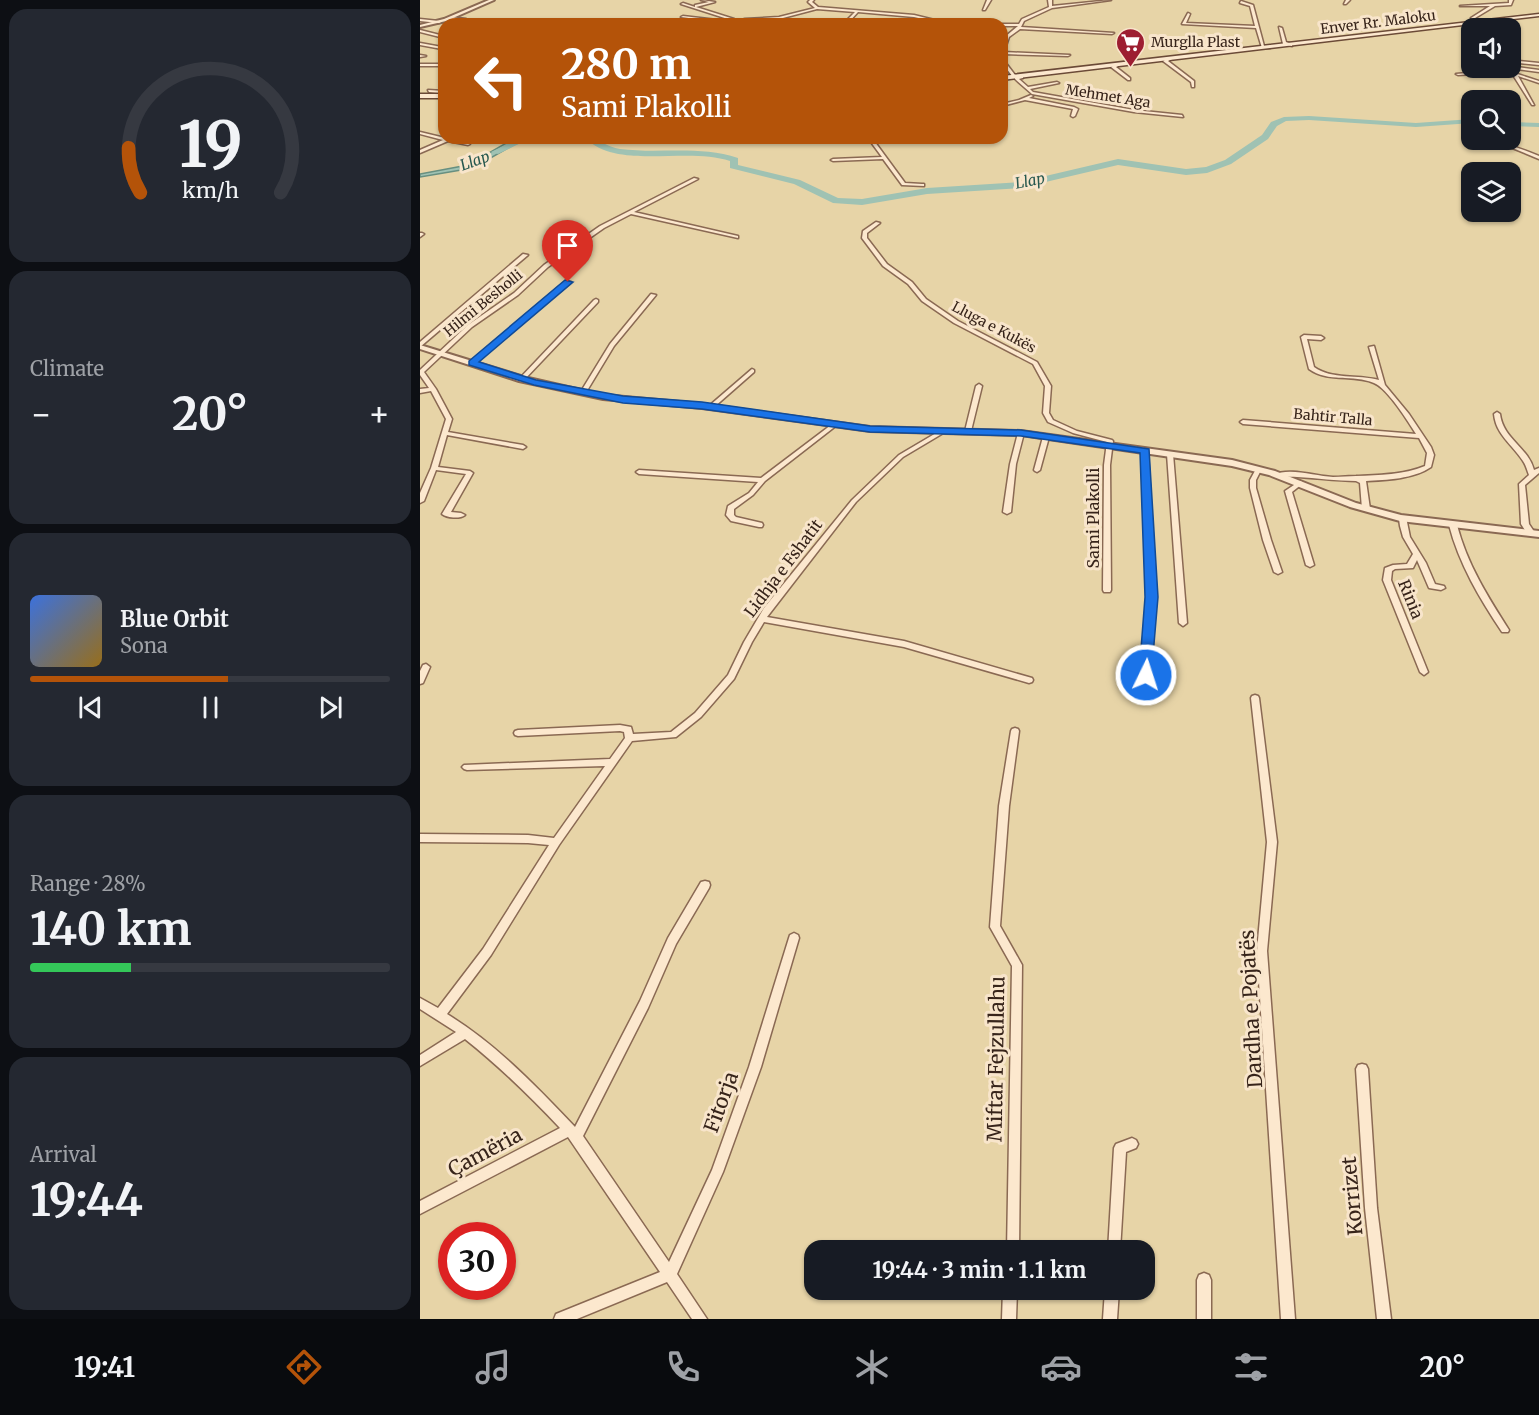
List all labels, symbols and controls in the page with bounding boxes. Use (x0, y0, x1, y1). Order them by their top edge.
street label: Enver Rr. Maloku (1319, 6, 1437, 38)
map controls (1461, 18, 1521, 222)
button: sound (1461, 18, 1521, 78)
supermarket icon: Murglla Plast (1114, 26, 1146, 68)
place label: Murglla Plast (1151, 33, 1241, 51)
text: 280 m (561, 38, 691, 90)
icon: left (462, 42, 540, 120)
street label: Mehmet Aga (1064, 80, 1152, 112)
text: Sami Plakolli (561, 90, 731, 124)
button: search (1461, 90, 1521, 150)
text: 19 (178, 106, 242, 184)
water label: Llap (457, 146, 492, 175)
button: layers (1461, 162, 1521, 222)
water label: Llap (1013, 168, 1046, 193)
text: km/h (182, 177, 238, 204)
pin (542, 220, 593, 282)
icon: arrive (551, 229, 584, 262)
street label: Hilmi Besholli (440, 265, 526, 340)
street label: Lluga e Kukës (949, 297, 1039, 357)
text: Climate (30, 356, 104, 381)
text: 20° (172, 386, 248, 442)
text: − (30, 394, 52, 435)
text: + (368, 394, 390, 435)
street label: Bahtir Talla (1293, 405, 1374, 429)
street label: Sami Plakolli (1083, 468, 1103, 568)
street label: Lidhja e Fshatit (740, 515, 827, 621)
street label: Rinia (1394, 576, 1428, 622)
text: Blue Orbit (120, 605, 229, 633)
text: Sona (120, 633, 168, 658)
position arrow (1114, 643, 1178, 707)
icon: previous (74, 691, 107, 724)
icon: pause (194, 691, 227, 724)
icon: next (314, 691, 347, 724)
text: Range · 28% (30, 871, 146, 896)
text: 140 km (30, 901, 191, 957)
street label: Dardha e Pojatës (1234, 929, 1267, 1089)
street label: Miftar Fejzullahu (982, 976, 1009, 1142)
street label: Fitorja (698, 1068, 743, 1136)
street label: Çamëria (443, 1122, 526, 1181)
text: Arrival (30, 1142, 97, 1167)
street label: Korrizet (1336, 1155, 1367, 1237)
text: 19:44 (30, 1172, 143, 1228)
speed limit sign: 30 (438, 1222, 516, 1300)
text: 19:44 · 3 min · 1.1 km (873, 1256, 1086, 1284)
icon: directions (283, 1346, 325, 1388)
icon: music (472, 1346, 514, 1388)
icon: phone (662, 1346, 704, 1388)
icon: climate (851, 1346, 893, 1388)
icon: car (1040, 1346, 1082, 1388)
icon: filters (1230, 1346, 1272, 1388)
text: 19:41 (74, 1350, 135, 1384)
text: 20° (1419, 1350, 1465, 1384)

